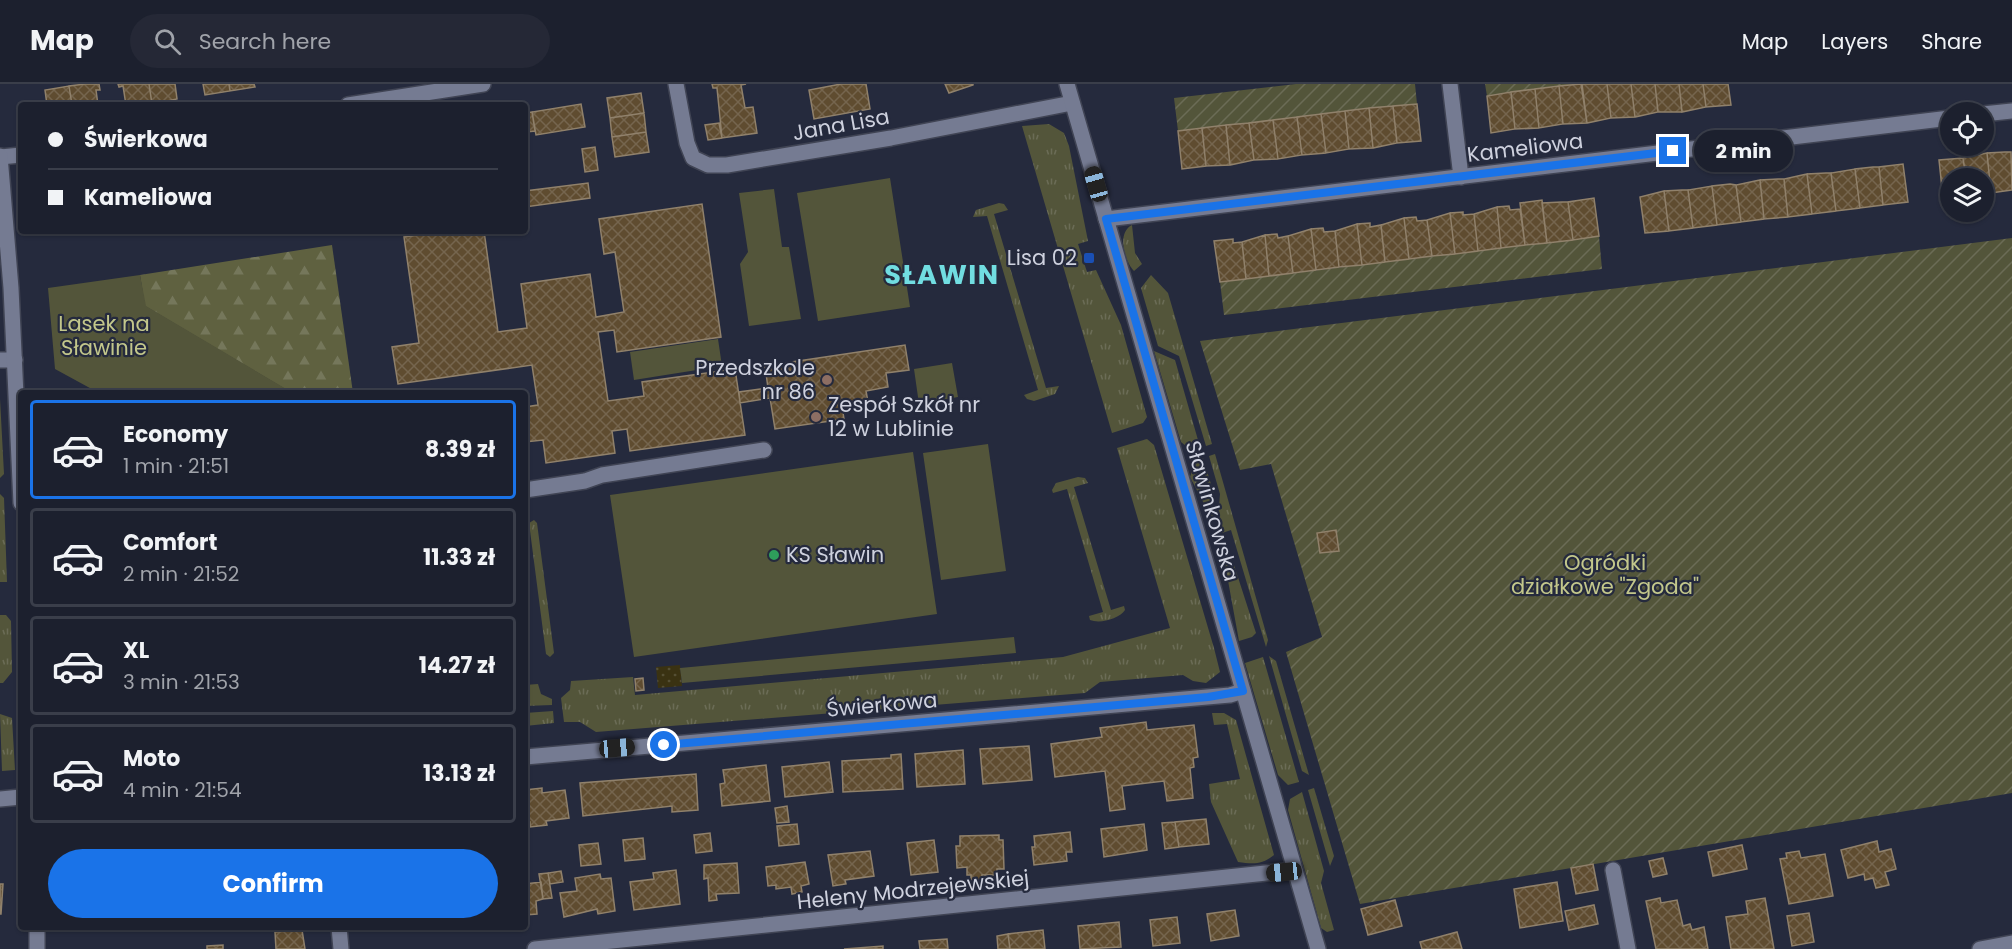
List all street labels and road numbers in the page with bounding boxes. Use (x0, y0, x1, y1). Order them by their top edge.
street label: Jana Lisa (790, 102, 892, 147)
street label: Kameliowa (1465, 126, 1585, 169)
street label: Sławinkowska (1179, 437, 1246, 585)
street label: Świerkowa (825, 685, 939, 724)
street label: Heleny Modrzejewskiej (795, 863, 1031, 916)

